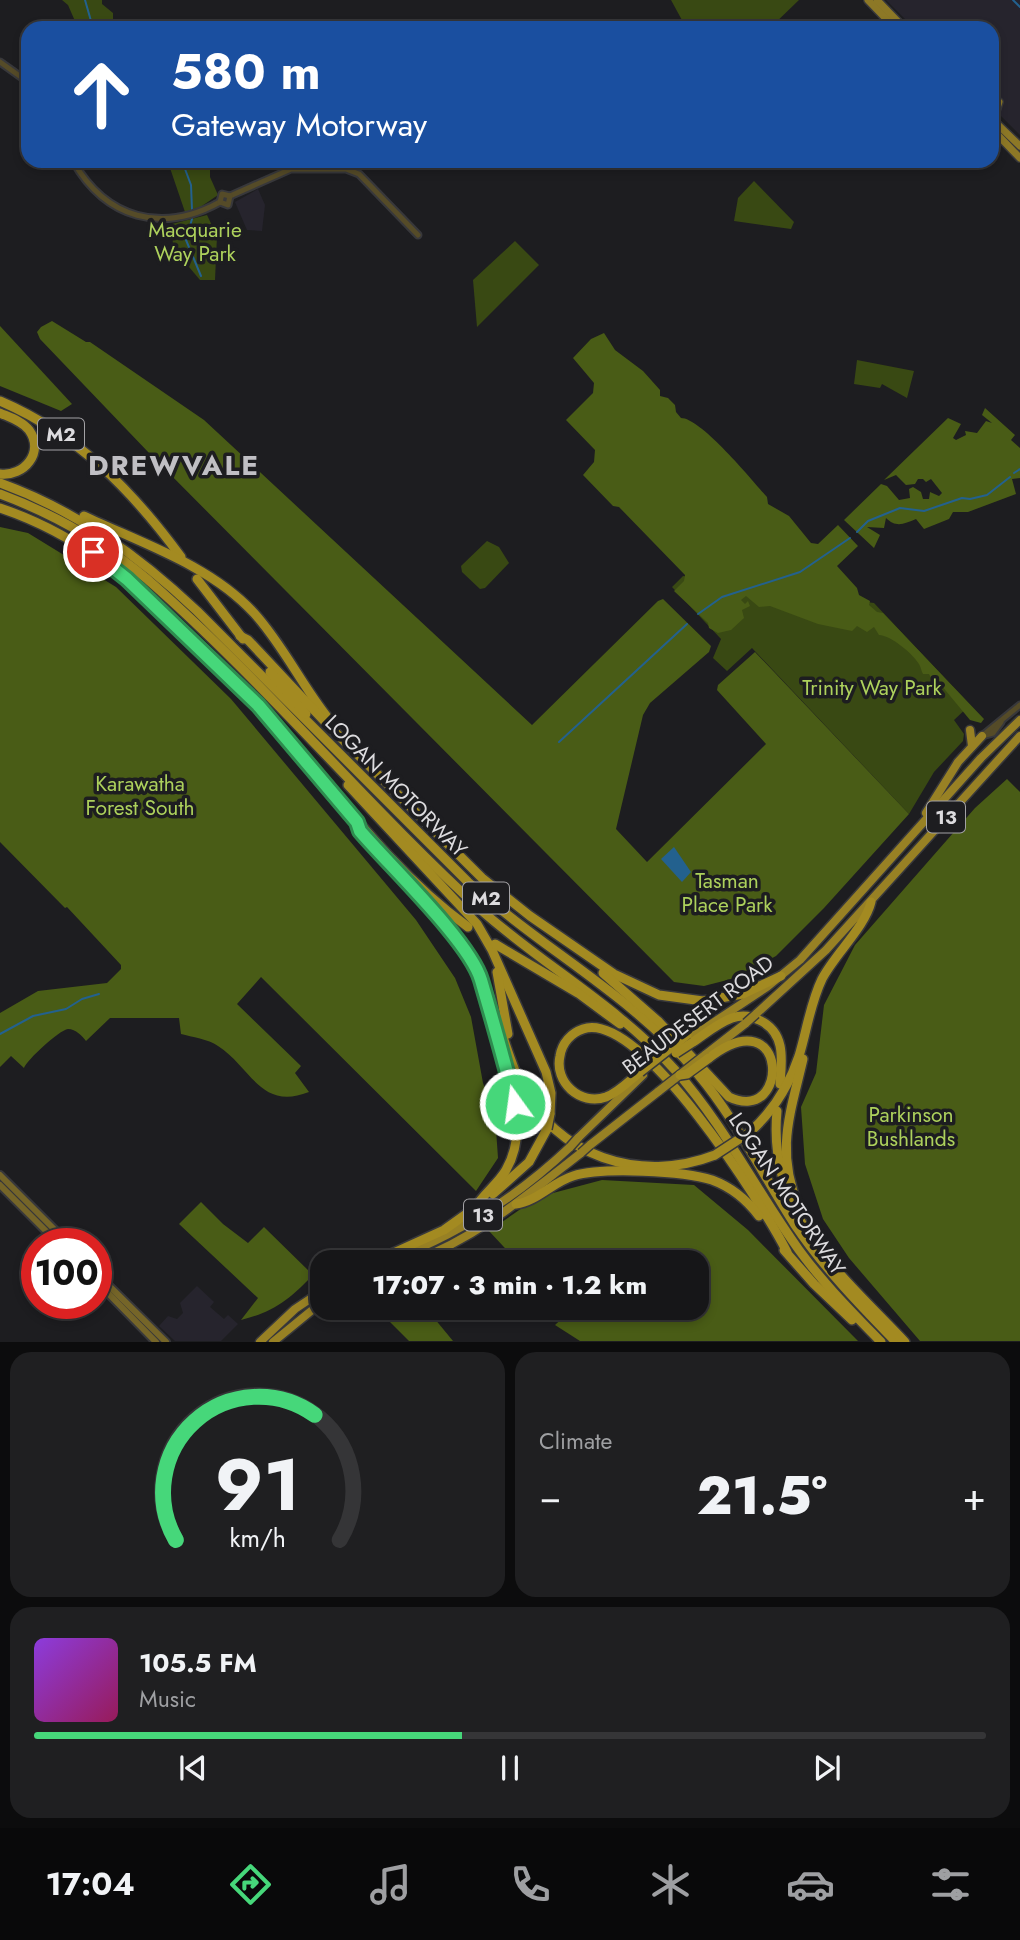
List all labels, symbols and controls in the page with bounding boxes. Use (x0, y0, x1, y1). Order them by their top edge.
text: 580 m (171, 37, 321, 107)
icon: ahead (56, 49, 147, 140)
text: Gateway Motorway (171, 102, 427, 148)
park label: Macquarie Way Park (148, 215, 242, 269)
road number: M2 (38, 418, 84, 449)
district label: DREWVALE (88, 445, 260, 486)
pin (63, 522, 123, 582)
icon: arrive (74, 533, 112, 571)
park label: Trinity Way Park (802, 673, 942, 703)
street label: LOGAN MOTORWAY (318, 708, 474, 864)
park label: Karawatha Forest South (86, 769, 194, 823)
road number: 13 (927, 802, 965, 832)
park label: Tasman Place Park (681, 866, 773, 920)
road number: M2 (463, 882, 509, 914)
street label: BEAUDESERT ROAD (616, 948, 780, 1082)
position arrow (478, 1067, 552, 1141)
park label: Parkinson Bushlands (867, 1100, 955, 1154)
street label: LOGAN MOTORWAY (721, 1107, 853, 1281)
road number: 13 (464, 1200, 502, 1231)
speed limit sign: 100 (21, 1228, 112, 1319)
text: 17:07 · 3 min · 1.2 km (372, 1266, 647, 1304)
text: Climate (539, 1424, 612, 1458)
text: 91 (215, 1433, 300, 1538)
text: 21.5° (697, 1458, 827, 1534)
text: − (539, 1469, 561, 1524)
text: + (963, 1469, 986, 1524)
text: km/h (229, 1520, 286, 1556)
text: 105.5 FM (139, 1644, 257, 1682)
text: Music (139, 1682, 196, 1716)
icon: previous (174, 1749, 212, 1787)
icon: pause (491, 1749, 529, 1787)
icon: next (808, 1749, 846, 1787)
icon: directions (226, 1860, 275, 1909)
icon: music (366, 1860, 415, 1909)
icon: phone (506, 1860, 555, 1909)
icon: climate (646, 1860, 695, 1909)
icon: car (786, 1860, 835, 1909)
icon: filters (926, 1860, 975, 1909)
text: 17:04 (45, 1861, 135, 1907)

